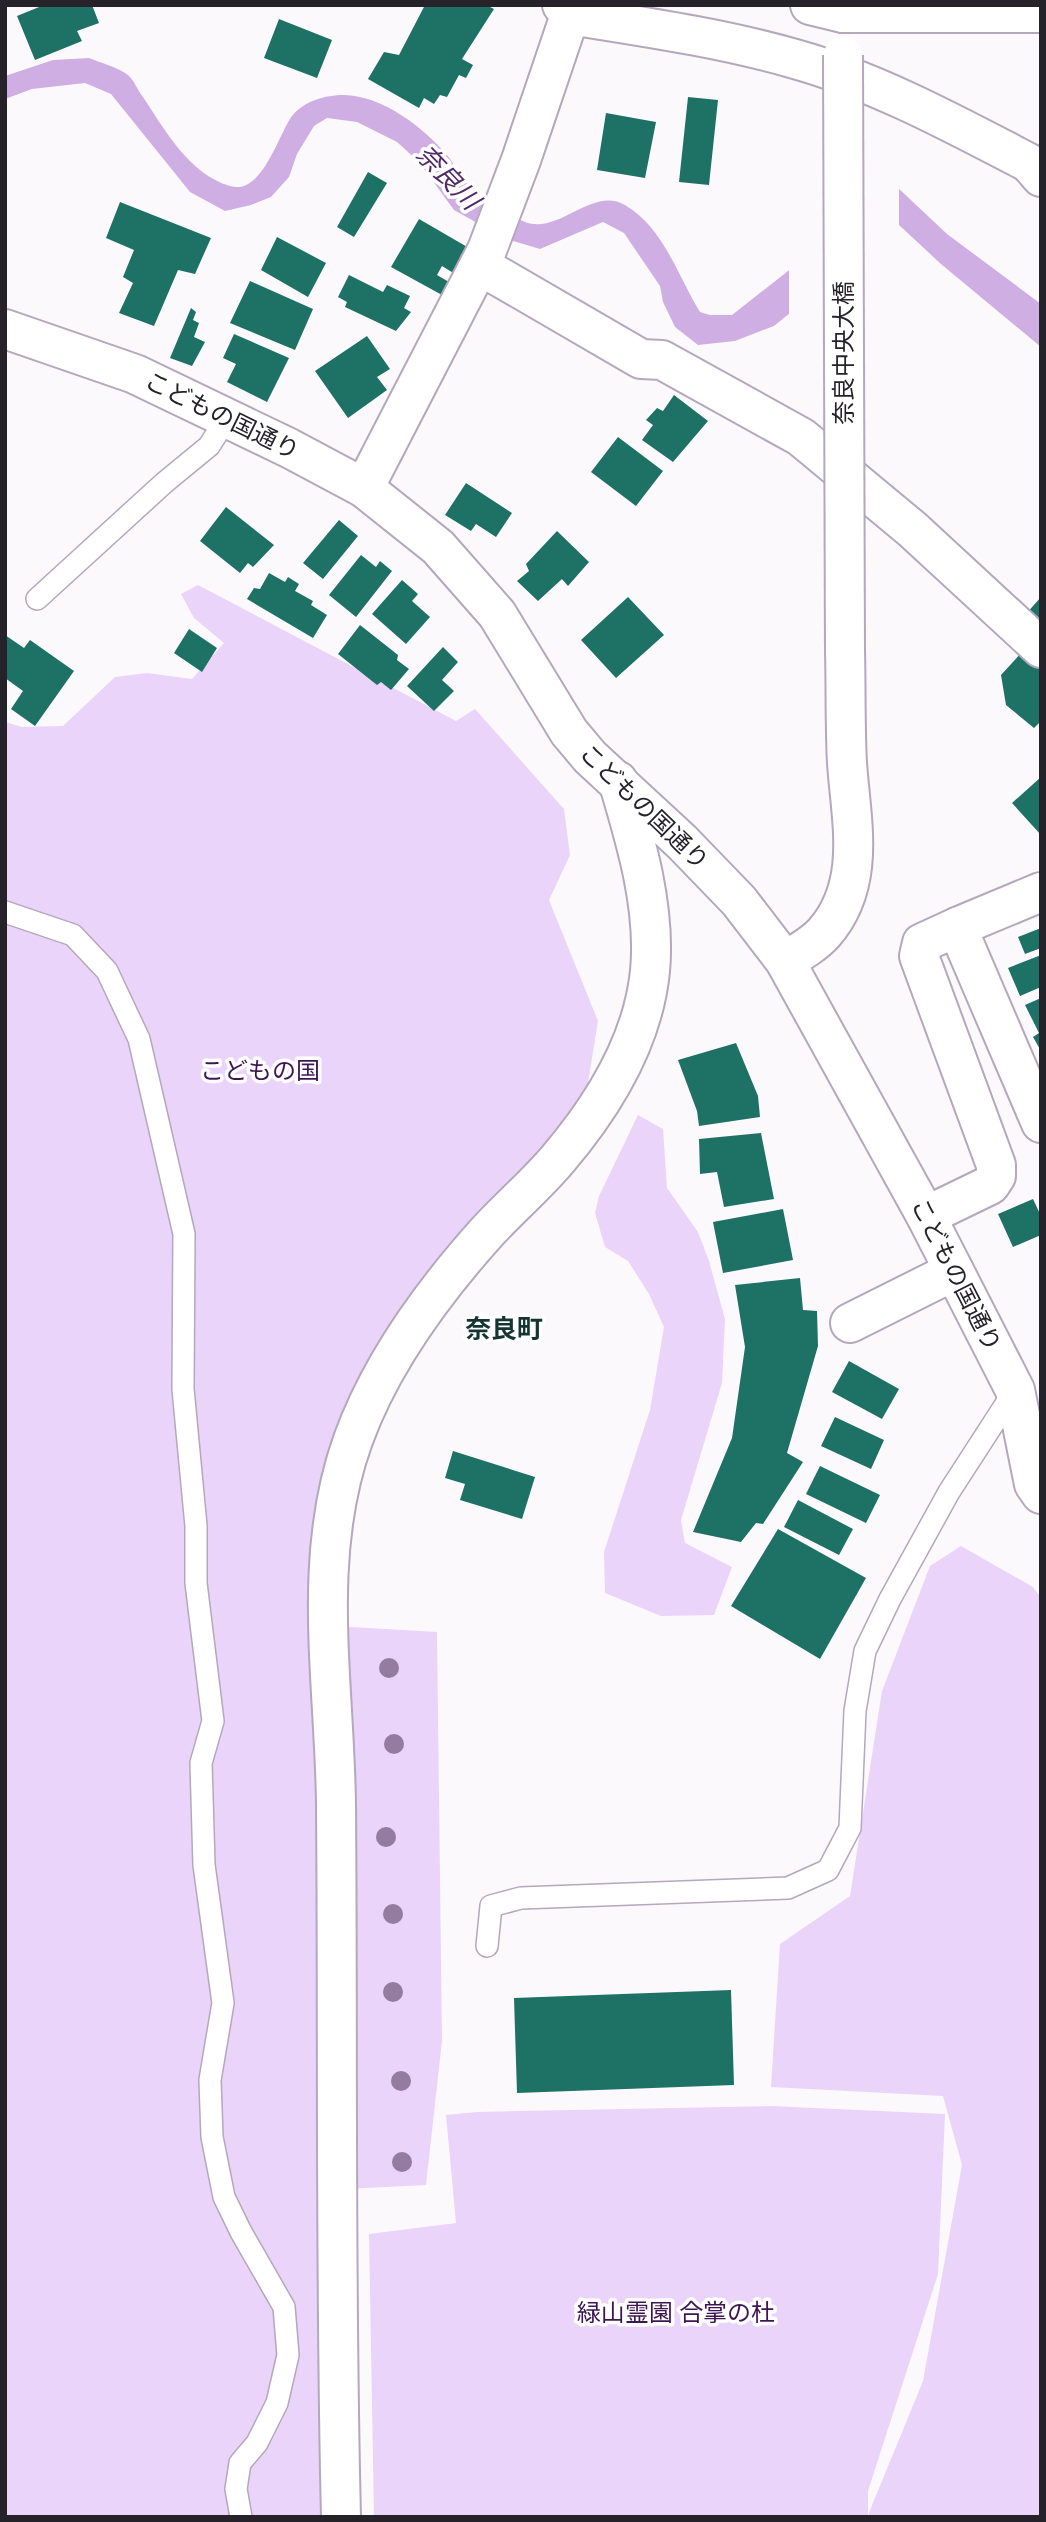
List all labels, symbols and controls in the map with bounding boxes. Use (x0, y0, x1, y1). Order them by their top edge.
water label: 奈良川 (410, 139, 488, 218)
street label: 奈良中央大橋 (830, 281, 858, 425)
street label: こどもの国通り (140, 367, 304, 465)
street label: こどもの国通り (574, 739, 714, 875)
park label: こどもの国 (200, 1057, 320, 1085)
street label: こどもの国通り (905, 1194, 1007, 1356)
district label: 奈良町 (465, 1314, 543, 1344)
park label: 緑山霊園 合掌の杜 (577, 2299, 775, 2327)

